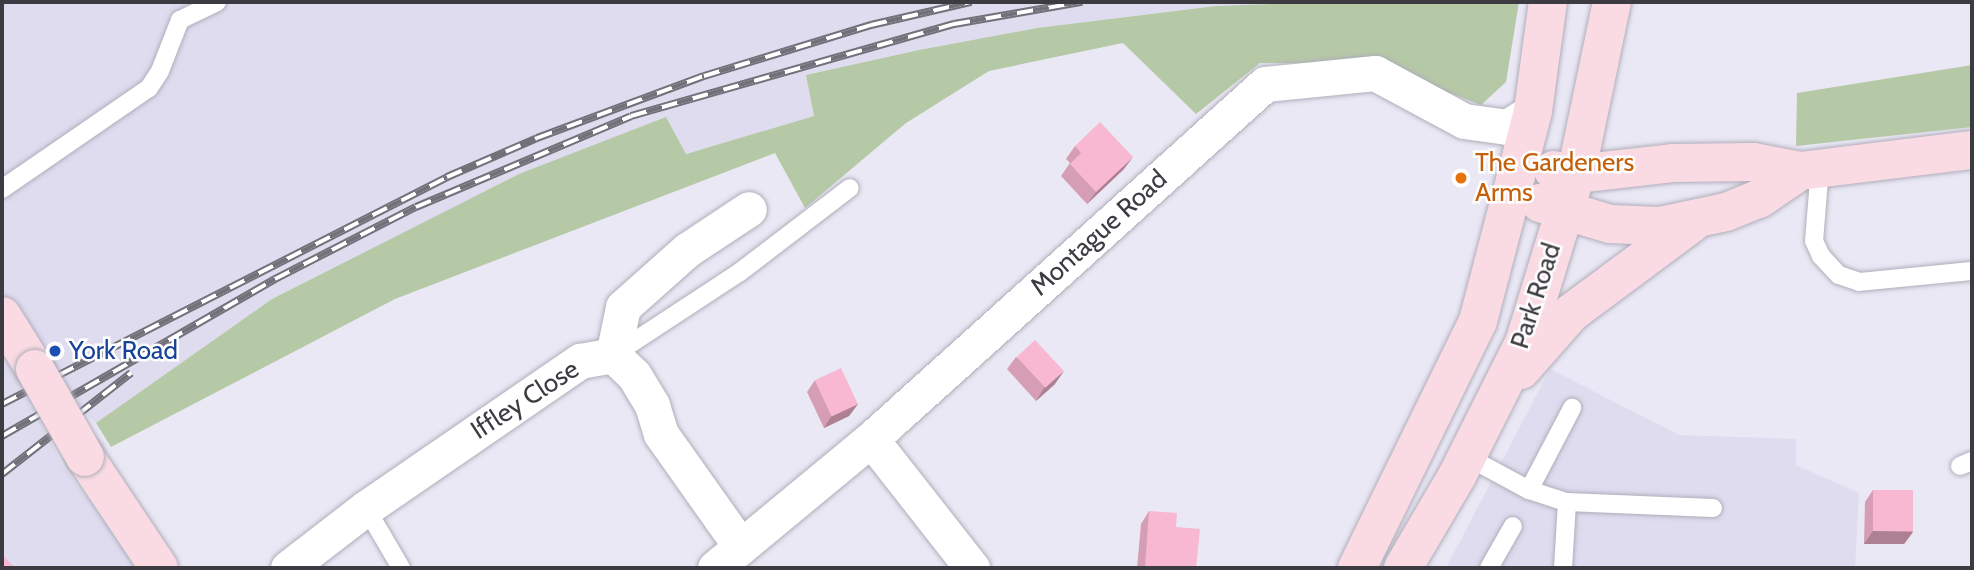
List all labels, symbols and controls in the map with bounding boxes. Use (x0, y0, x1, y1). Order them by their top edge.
place label: The Gardeners Arms (1475, 147, 1634, 208)
street label: Montague Road (1024, 164, 1174, 302)
marker: The Gardeners Arms (1453, 170, 1469, 186)
street label: Park Road (1504, 239, 1568, 353)
place label: York Road (69, 335, 178, 367)
marker: York Road (47, 343, 63, 359)
street label: Iffley Close (465, 354, 585, 446)

